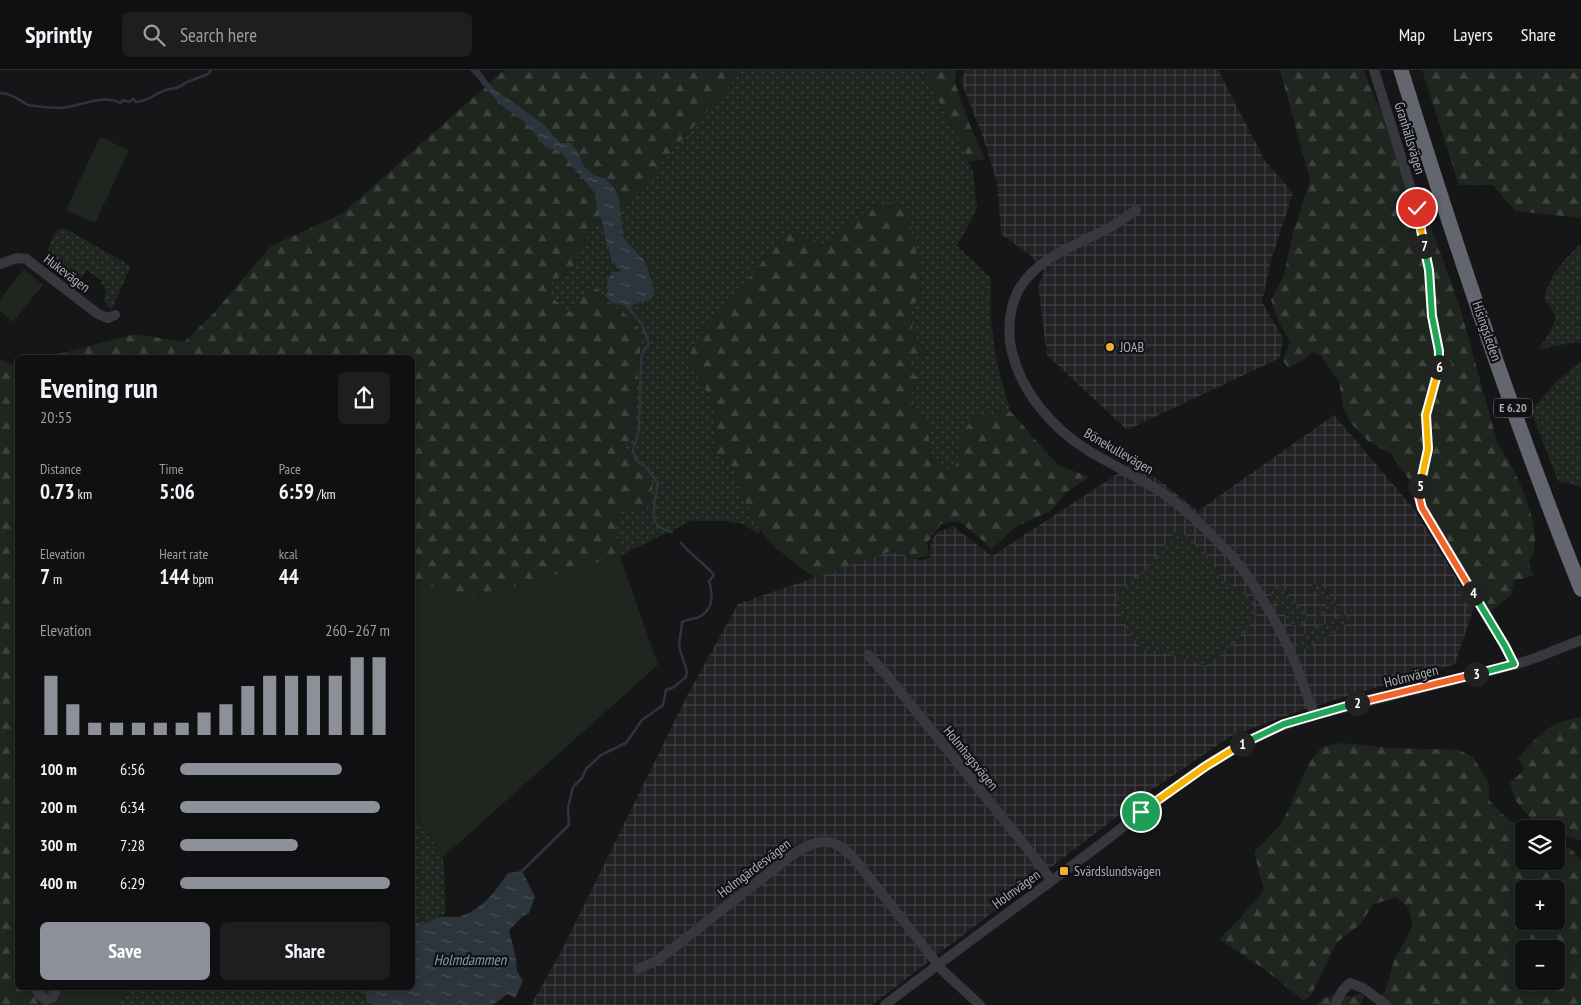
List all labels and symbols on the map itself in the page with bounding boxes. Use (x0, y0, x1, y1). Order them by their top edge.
street label: Granhällsvägen (1391, 100, 1429, 176)
pin (1396, 187, 1438, 229)
pin: 7 (1412, 234, 1436, 258)
street label: Hukevägen (40, 250, 94, 296)
street label: Hisingsleden (1468, 299, 1506, 363)
place label: JOAB (1119, 338, 1144, 356)
marker: JOAB (1104, 341, 1116, 353)
pin: 6 (1426, 354, 1452, 380)
road number: E 6.20 (1494, 398, 1532, 418)
street label: Bönekullevägen (1081, 424, 1157, 478)
pin: 5 (1408, 474, 1432, 498)
pin: 4 (1460, 580, 1486, 606)
street label: Holmvägen (1382, 661, 1440, 691)
pin: 3 (1464, 662, 1488, 686)
pin: 2 (1344, 690, 1370, 716)
street label: Holmhagsvägen (940, 722, 1002, 794)
pin: 1 (1230, 732, 1254, 756)
pin (1120, 791, 1162, 833)
street label: Holmgärdesvägen (714, 835, 794, 901)
place label: Svärdslundsvägen (1074, 862, 1161, 880)
marker: Svärdslundsvägen (1058, 865, 1070, 877)
street label: Holmvägen (988, 866, 1044, 912)
water label: Holmdammen (434, 950, 508, 969)

